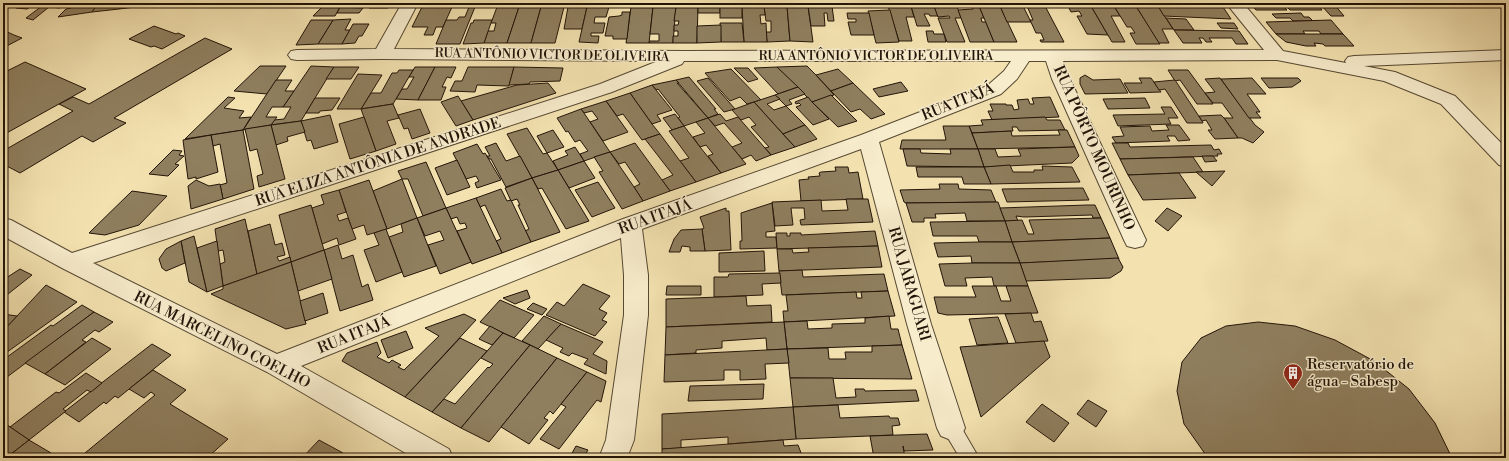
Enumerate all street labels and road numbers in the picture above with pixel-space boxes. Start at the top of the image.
street label: RUA ANTÔNIO VICTOR DE OLIVEIRA [434,44,671,65]
street label: RUA ANTÔNIO VICTOR DE OLIVEIRA [758,47,995,64]
street label: RUA PÔRTO MOURINHO [1049,62,1140,234]
street label: RUA ITAJÁ [918,78,998,125]
street label: RUA ELIZA ANTÔNIA DE ANDRADE [252,112,503,211]
street label: RUA ITAJÁ [615,194,695,239]
street label: RUA JARAGUARI [884,225,934,344]
street label: RUA MARCELINO COELHO [131,287,314,393]
street label: RUA ITAJÁ [314,311,394,358]

